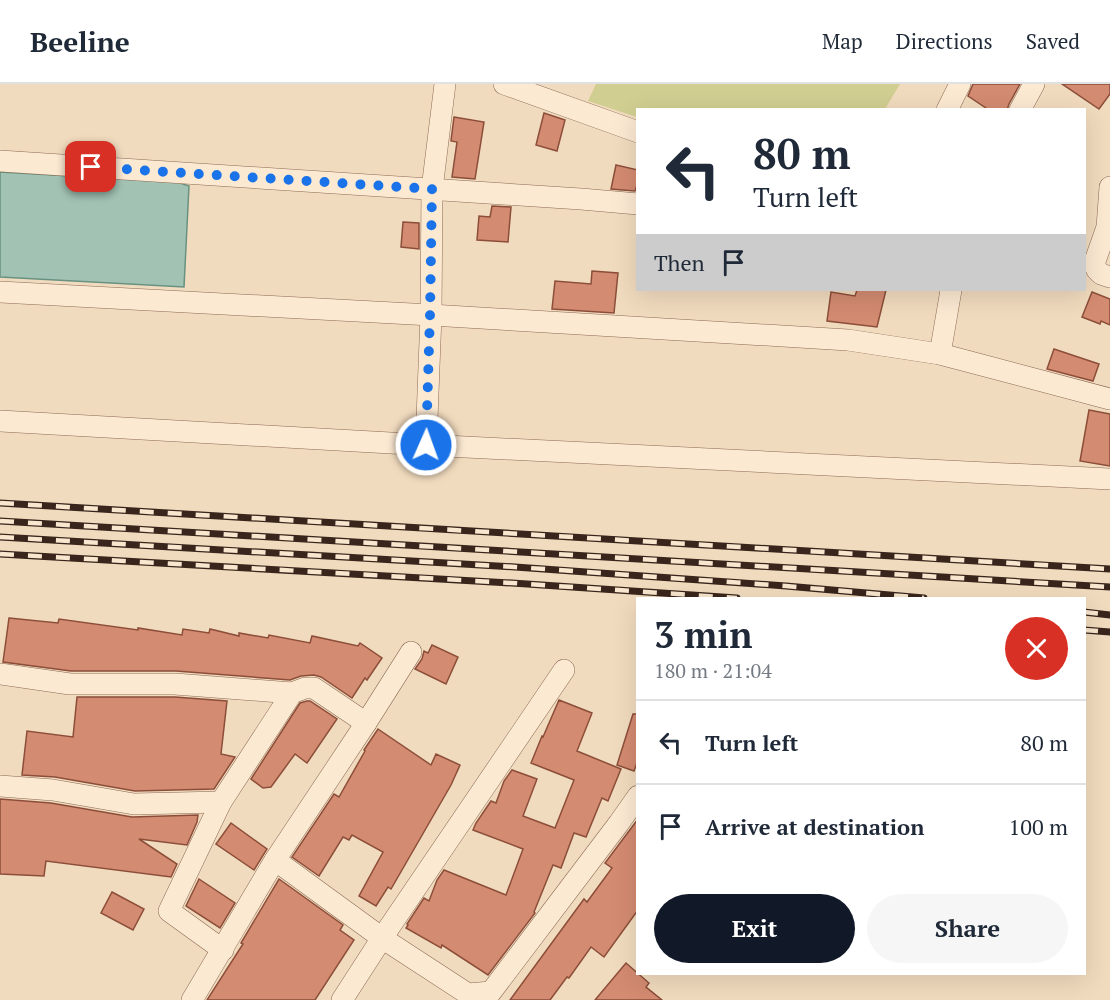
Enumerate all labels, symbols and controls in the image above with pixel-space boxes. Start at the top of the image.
text: Beeline [30,23,130,60]
text: Map [822,27,863,55]
text: Directions [896,27,993,55]
text: Saved [1026,27,1080,55]
text: 80 m [753,125,851,181]
icon: left [654,132,732,210]
pin [65,141,116,192]
icon: arrive [74,150,107,183]
text: Turn left [753,179,858,215]
icon: arrive [717,246,750,279]
text: Then [654,248,705,277]
position arrow [394,413,458,477]
text: 3 min [654,611,752,658]
button: close [1005,617,1068,680]
text: 180 m · 21:04 [654,657,772,684]
icon: left [654,726,687,759]
text: Turn left [705,728,798,757]
text: 80 m [1020,728,1068,757]
icon: arrive [654,810,687,843]
text: Arrive at destination [705,812,924,841]
text: 100 m [1008,812,1068,841]
button: Exit [654,894,855,963]
button: Share [867,894,1068,963]

